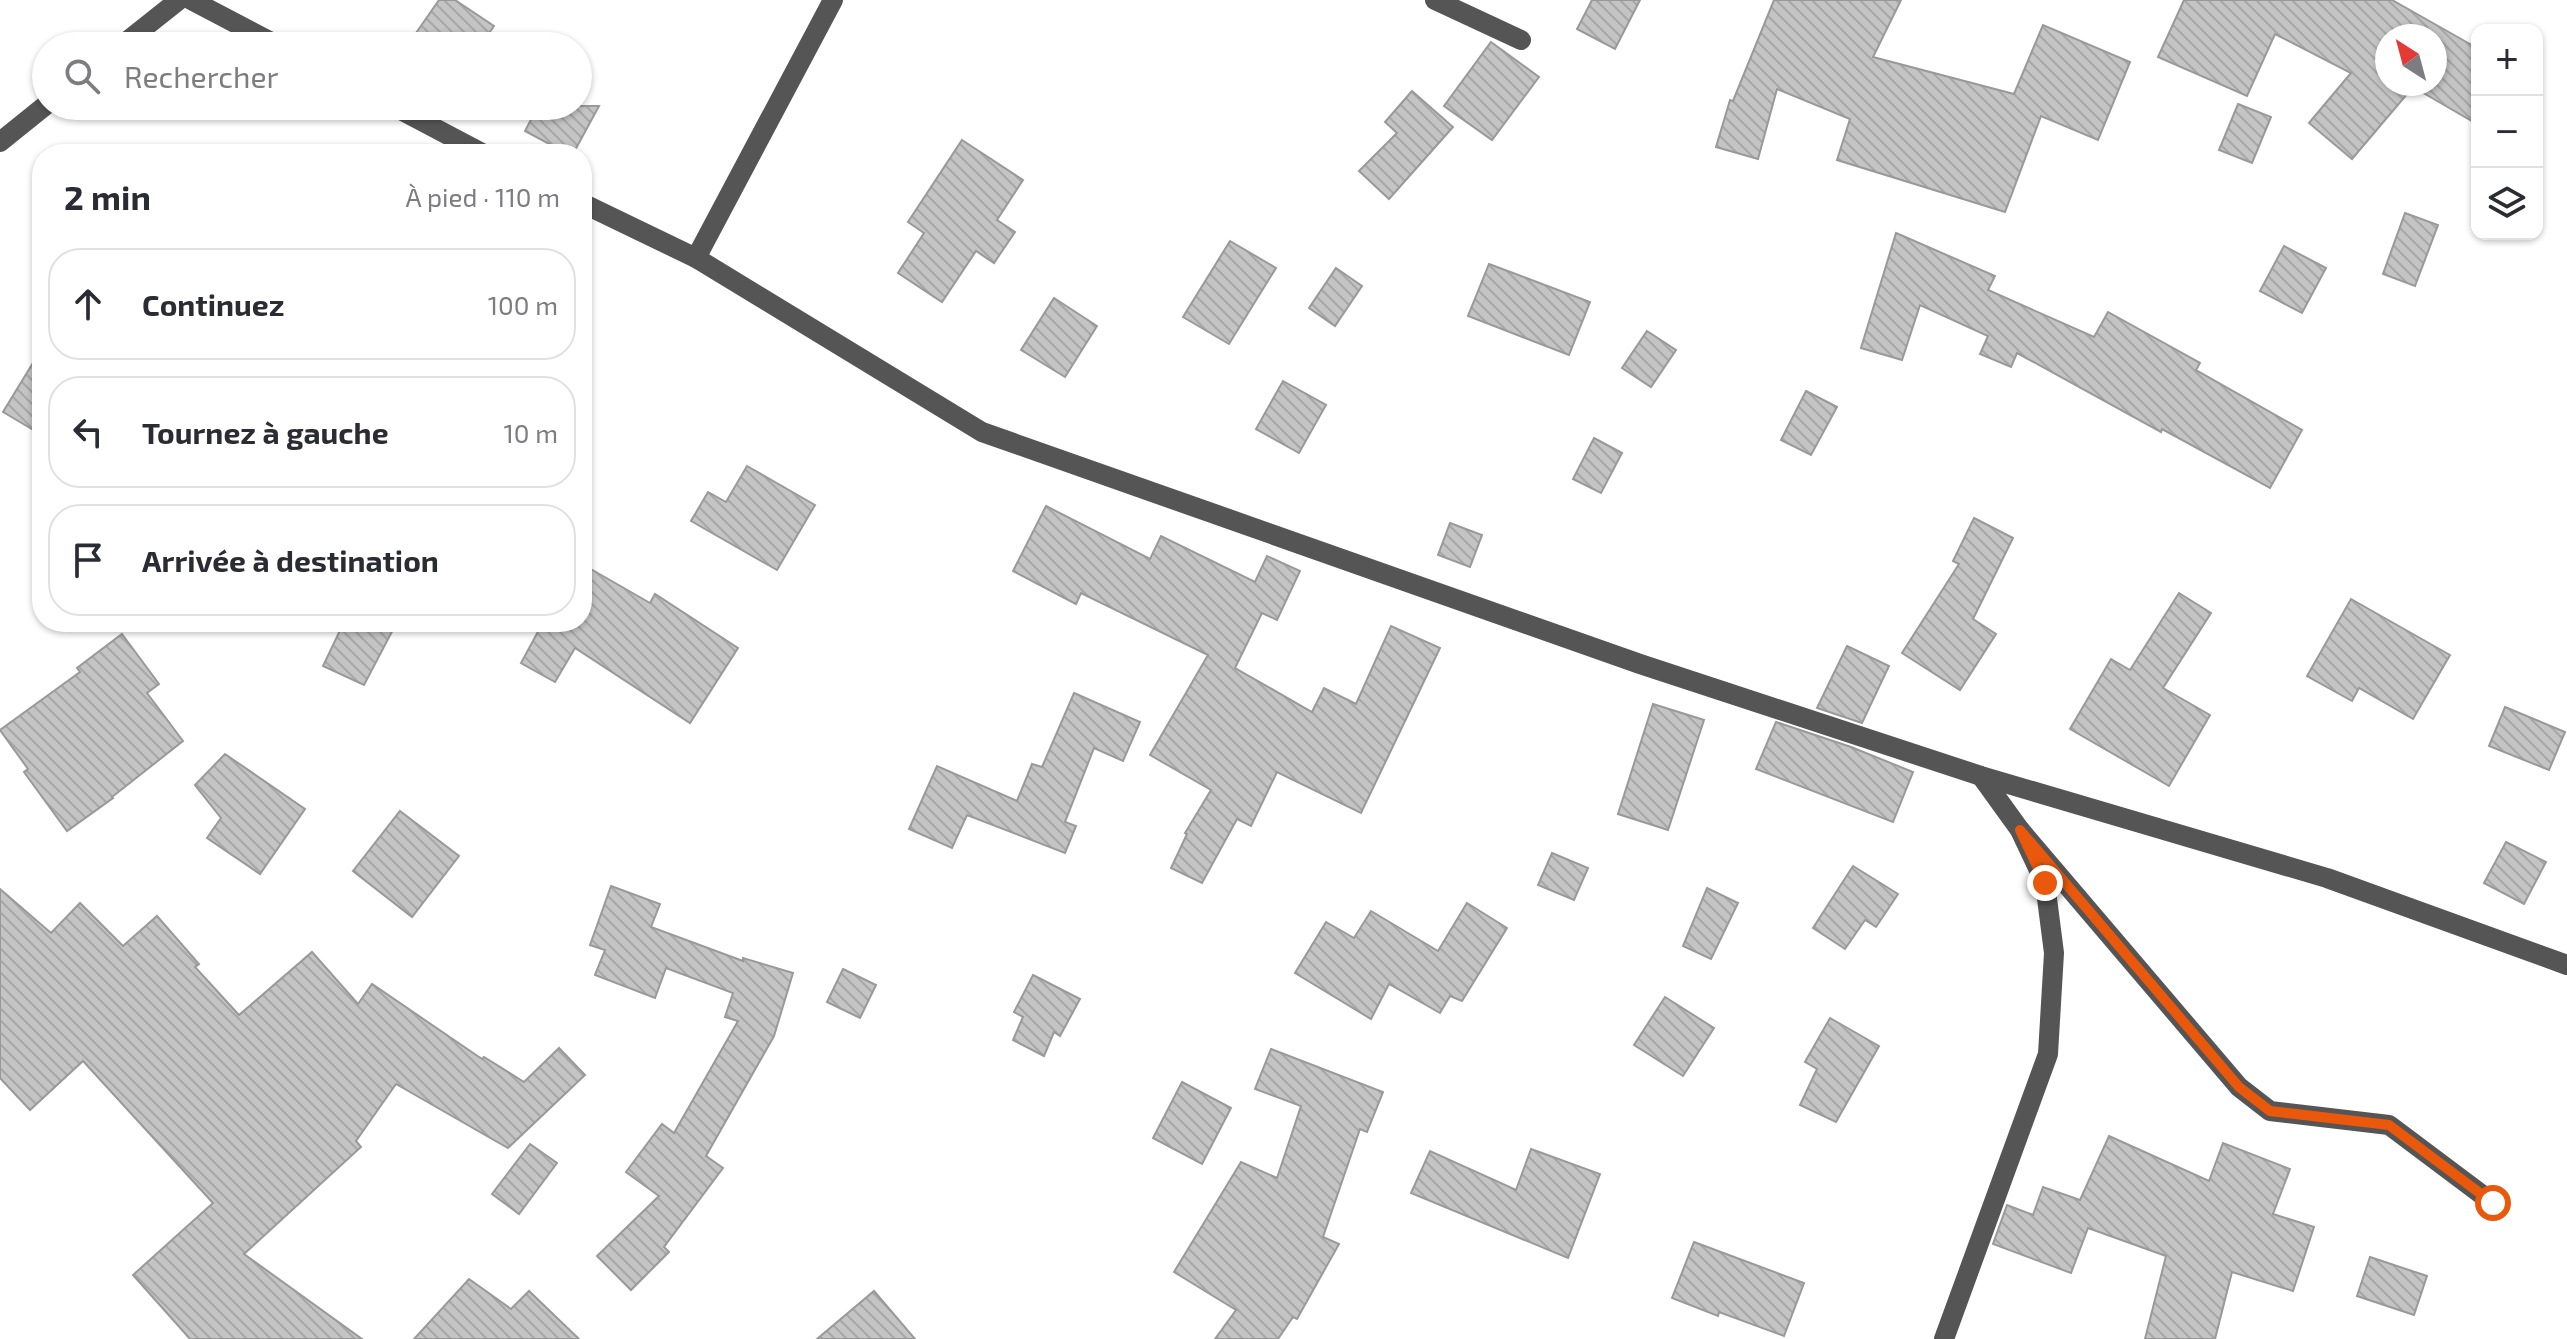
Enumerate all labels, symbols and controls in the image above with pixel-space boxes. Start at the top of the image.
north arrow [2375,24,2447,96]
map controls [2471,24,2543,240]
button: + [2471,24,2543,96]
search box [32,32,592,120]
icon: search [60,54,104,98]
text: Rechercher [124,58,279,94]
button: − [2471,96,2543,168]
button: layers [2471,168,2543,240]
text: 2 min [64,176,151,217]
text: À pied · 110 m [406,181,560,212]
icon: ahead [66,282,110,326]
text: Continuez [142,286,284,322]
text: 100 m [488,289,558,320]
icon: left [66,410,110,454]
text: Tournez à gauche [142,414,389,450]
text: 10 m [503,417,558,448]
icon: arrive [66,538,110,582]
text: Arrivée à destination [142,542,439,578]
route end [2027,865,2063,901]
route start [2475,1185,2511,1221]

